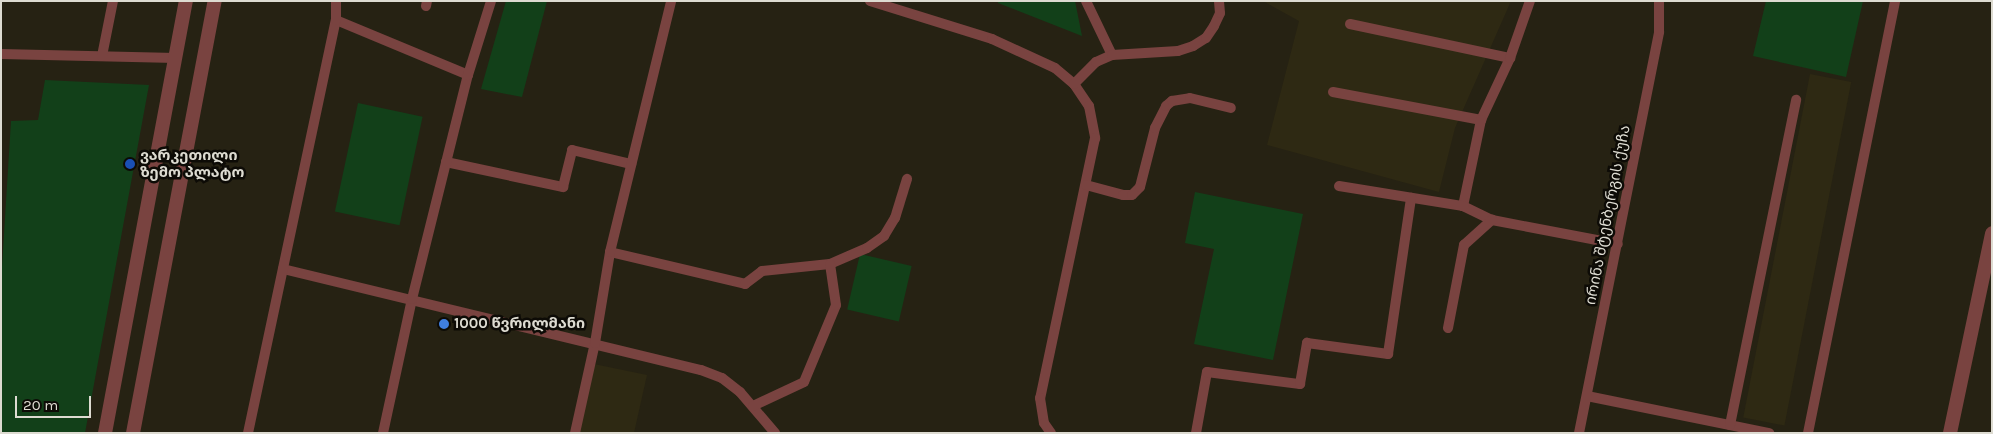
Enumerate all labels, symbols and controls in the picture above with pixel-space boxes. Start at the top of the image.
street label: ირინა შტენბერგის ქუჩა [1582,124,1634,306]
place label: ვარკეთილი ზემო პლატო [140,146,244,181]
marker: ვარკეთილი ზემო პლატო [124,158,136,170]
place label: 1000 წვრილმანი [454,315,585,333]
marker: 1000 წვრილმანი [438,318,450,330]
scale bar [18,386,94,418]
text: 20 m [23,396,58,414]

